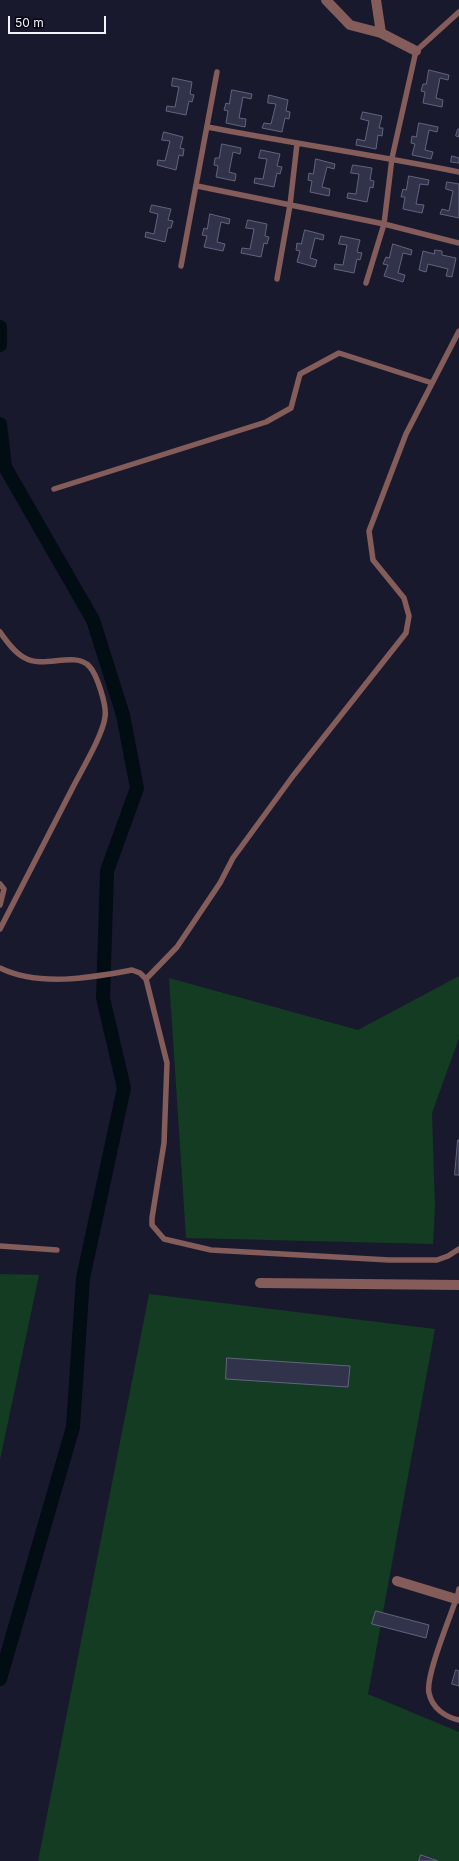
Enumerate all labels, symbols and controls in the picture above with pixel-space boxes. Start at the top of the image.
scale bar [10,8,108,34]
text: 50 m [15,15,44,30]

